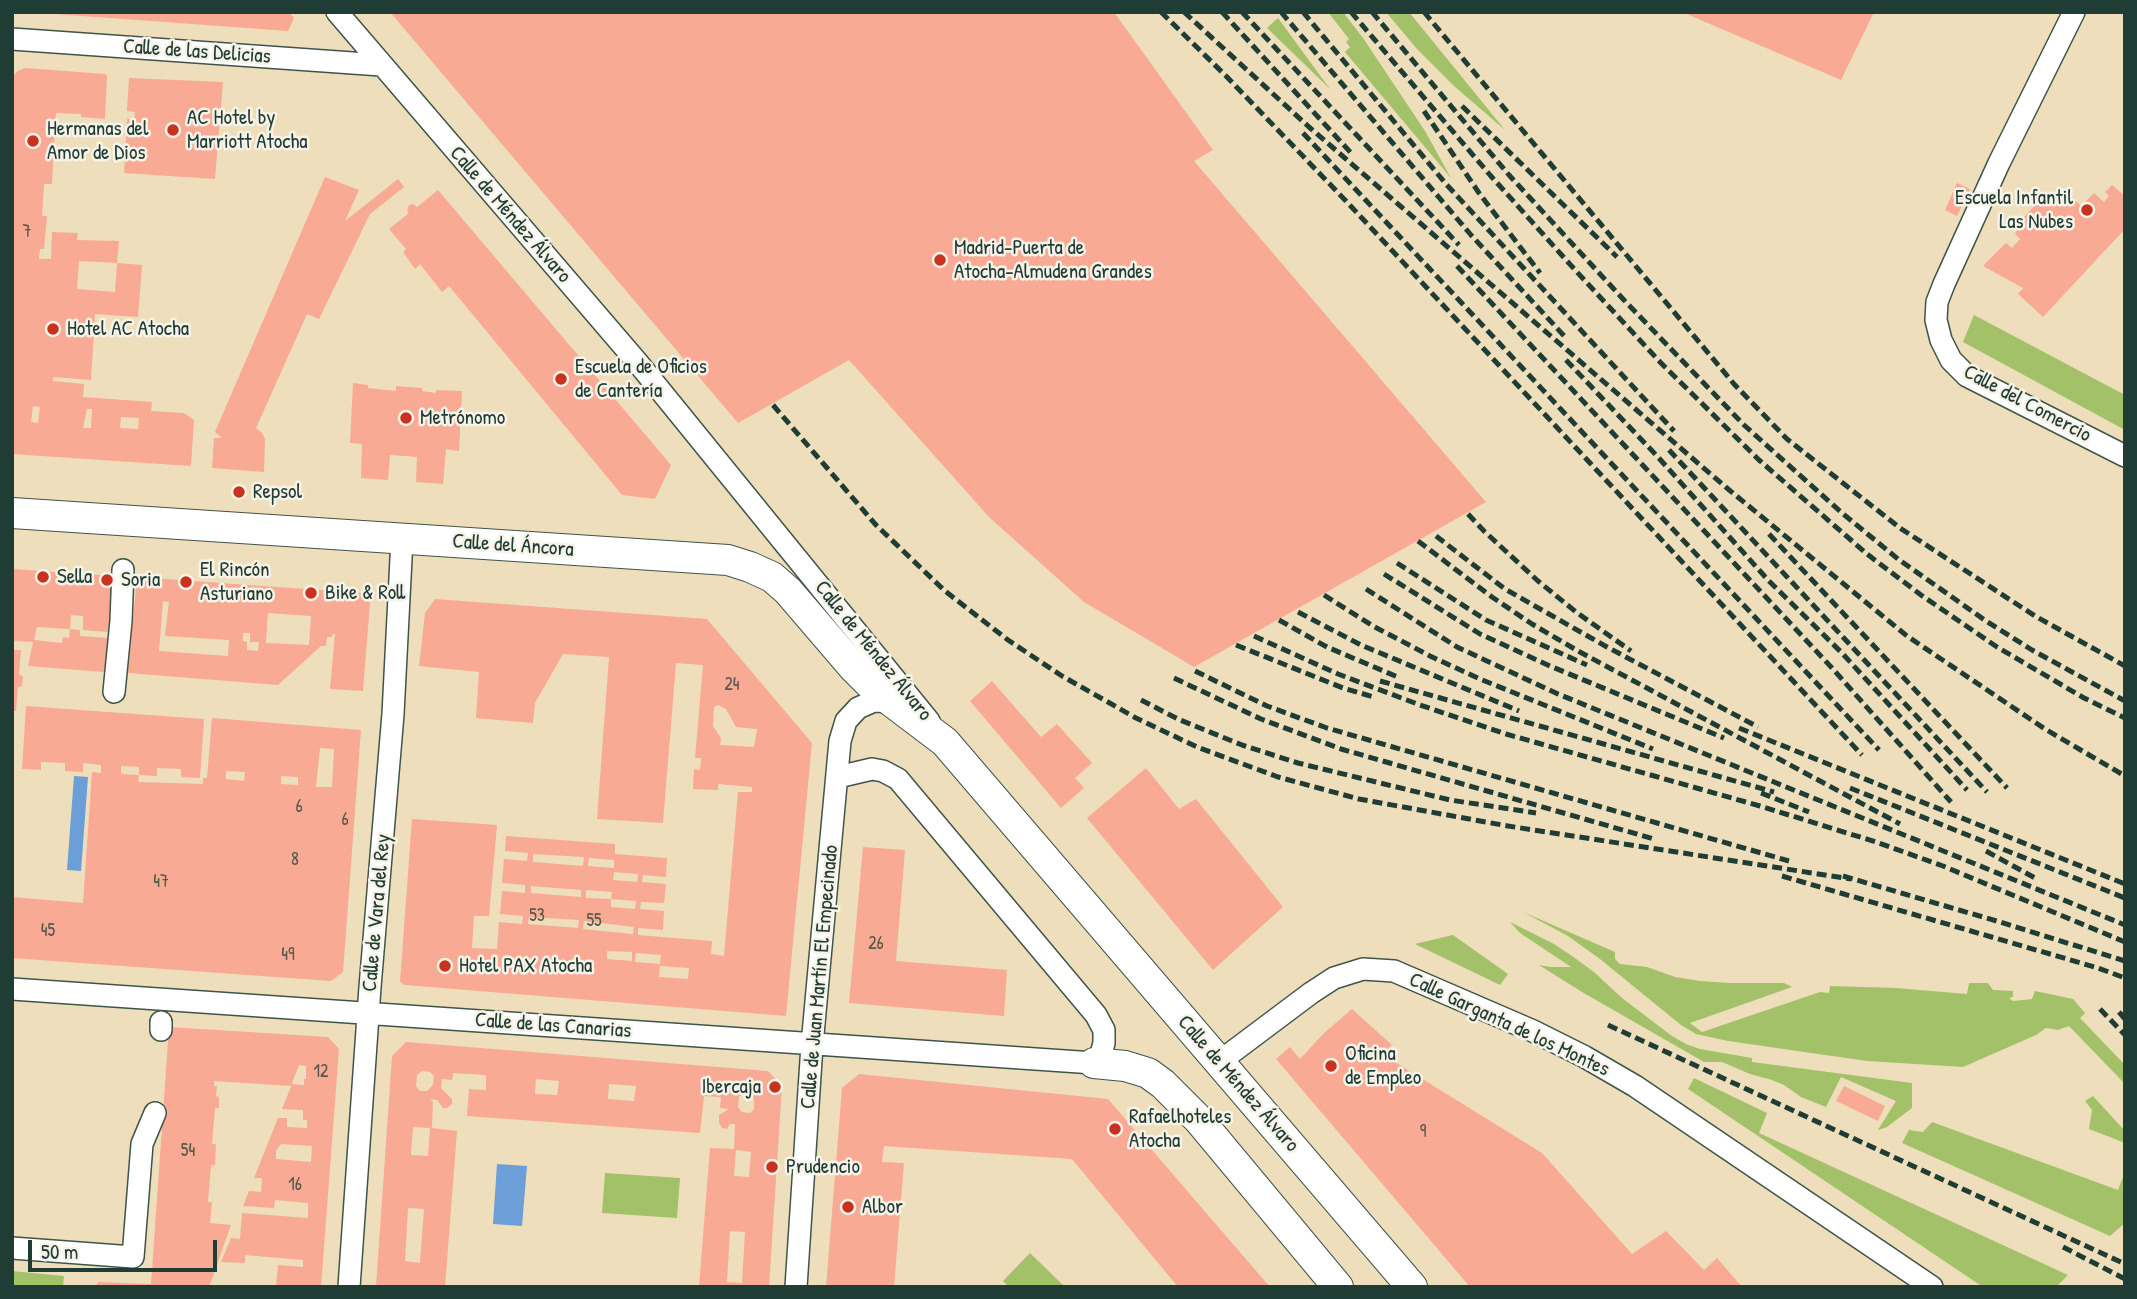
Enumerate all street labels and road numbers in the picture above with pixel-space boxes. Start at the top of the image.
street label: Calle de las Delicias [122,34,272,70]
street label: Calle de Méndez Álvaro [444,141,576,289]
street label: Calle del Comercio [1959,360,2095,448]
street label: Calle del Áncora [451,529,575,563]
street label: Calle de Méndez Álvaro [809,576,937,726]
street label: Calle de Vara del Rey [358,833,396,993]
street label: Calle de Juan Martín El Empecinado [796,844,844,1110]
street label: Calle Garganta de los Montes [1405,967,1613,1083]
street label: Calle de las Canarias [474,1008,632,1044]
street label: Calle de Méndez Álvaro [1172,1010,1304,1158]

